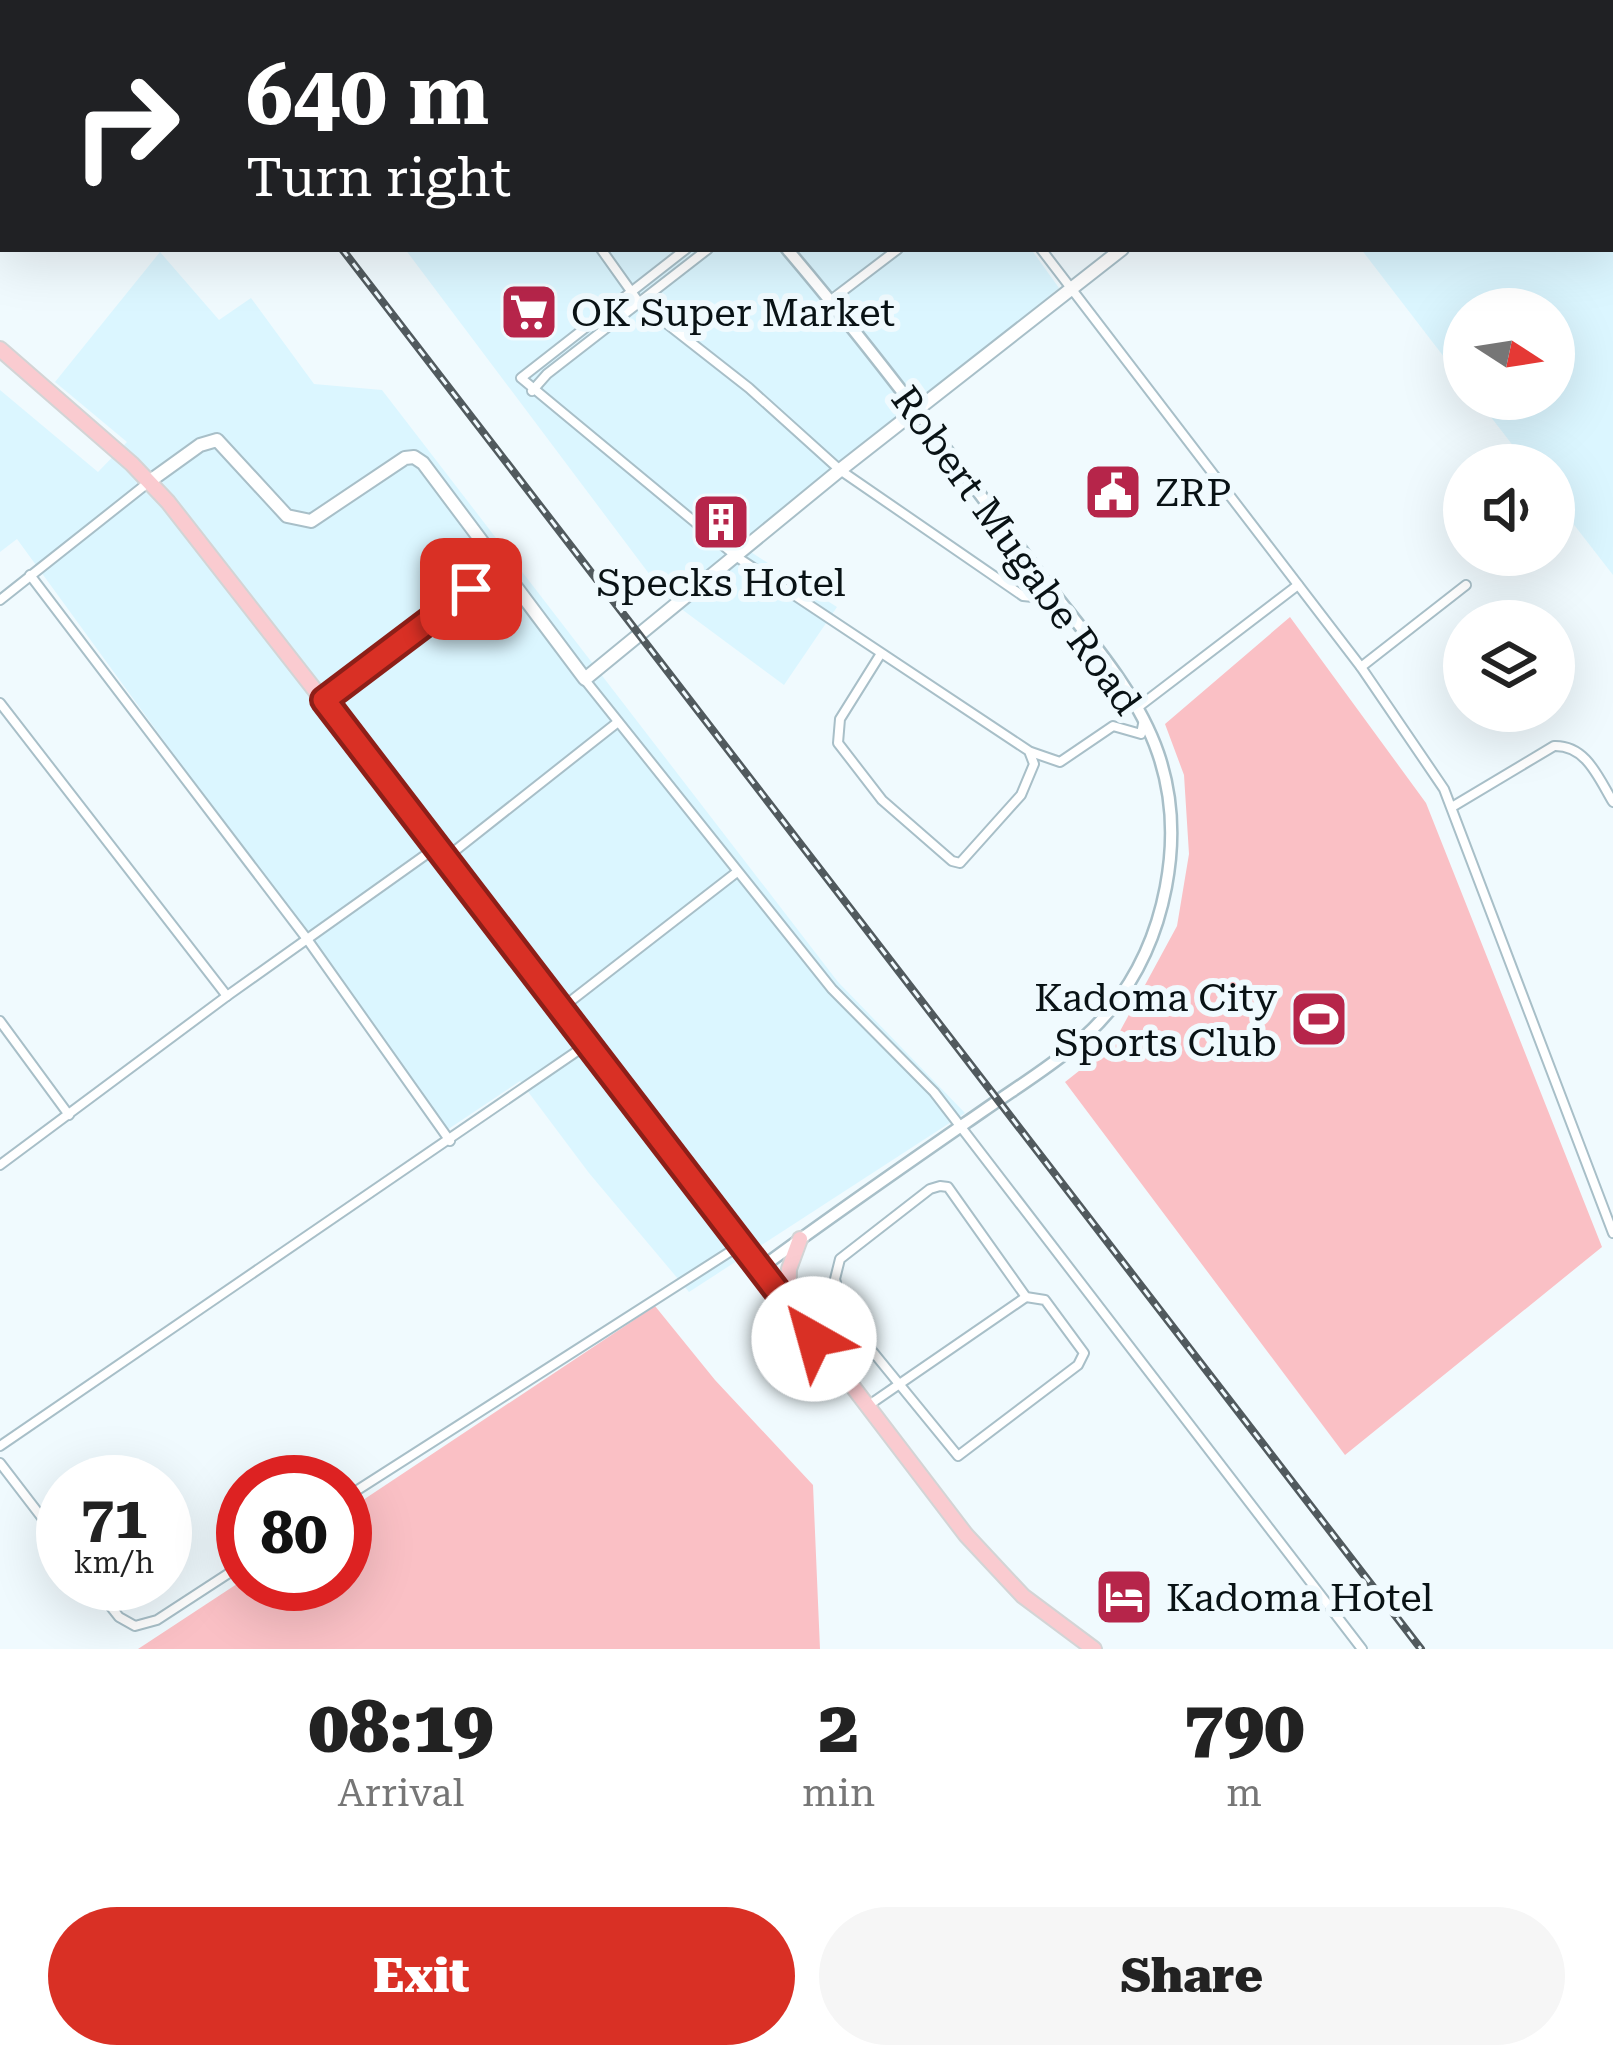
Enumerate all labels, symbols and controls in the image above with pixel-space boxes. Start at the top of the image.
text: 640 m [246,46,489,144]
icon: right [48,48,204,204]
text: Turn right [246,146,511,209]
supermarket icon: OK Super Market [498,281,560,343]
north arrow [1443,288,1575,420]
map controls [1443,288,1575,732]
place label: OK Super Market [571,290,895,336]
street label: Robert Mugabe Road [882,378,1151,724]
button: sound [1443,444,1575,576]
public building icon: ZRP [1082,461,1144,523]
place label: ZRP [1155,470,1232,516]
building icon: Specks Hotel [690,491,752,553]
pin [420,538,522,640]
icon: arrive [438,556,504,622]
place label: Specks Hotel [596,560,846,606]
button: layers [1443,600,1575,732]
place label: Kadoma City Sports Club [1034,975,1277,1066]
sports icon: Kadoma City Sports Club [1288,988,1350,1050]
position arrow [751,1276,877,1402]
speed limit sign: 80 [216,1455,372,1611]
text: 71 [80,1482,148,1553]
text: km/h [74,1545,154,1580]
hotel icon: Kadoma Hotel [1093,1566,1155,1628]
place label: Kadoma Hotel [1166,1575,1433,1621]
text: 08:19 [308,1685,494,1770]
text: 2 [818,1685,859,1770]
text: 790 [1184,1685,1305,1770]
text: Arrival [338,1770,464,1816]
text: min [802,1770,875,1816]
text: m [1226,1770,1262,1816]
button: Exit [48,1907,795,2045]
button: Share [819,1907,1565,2045]

